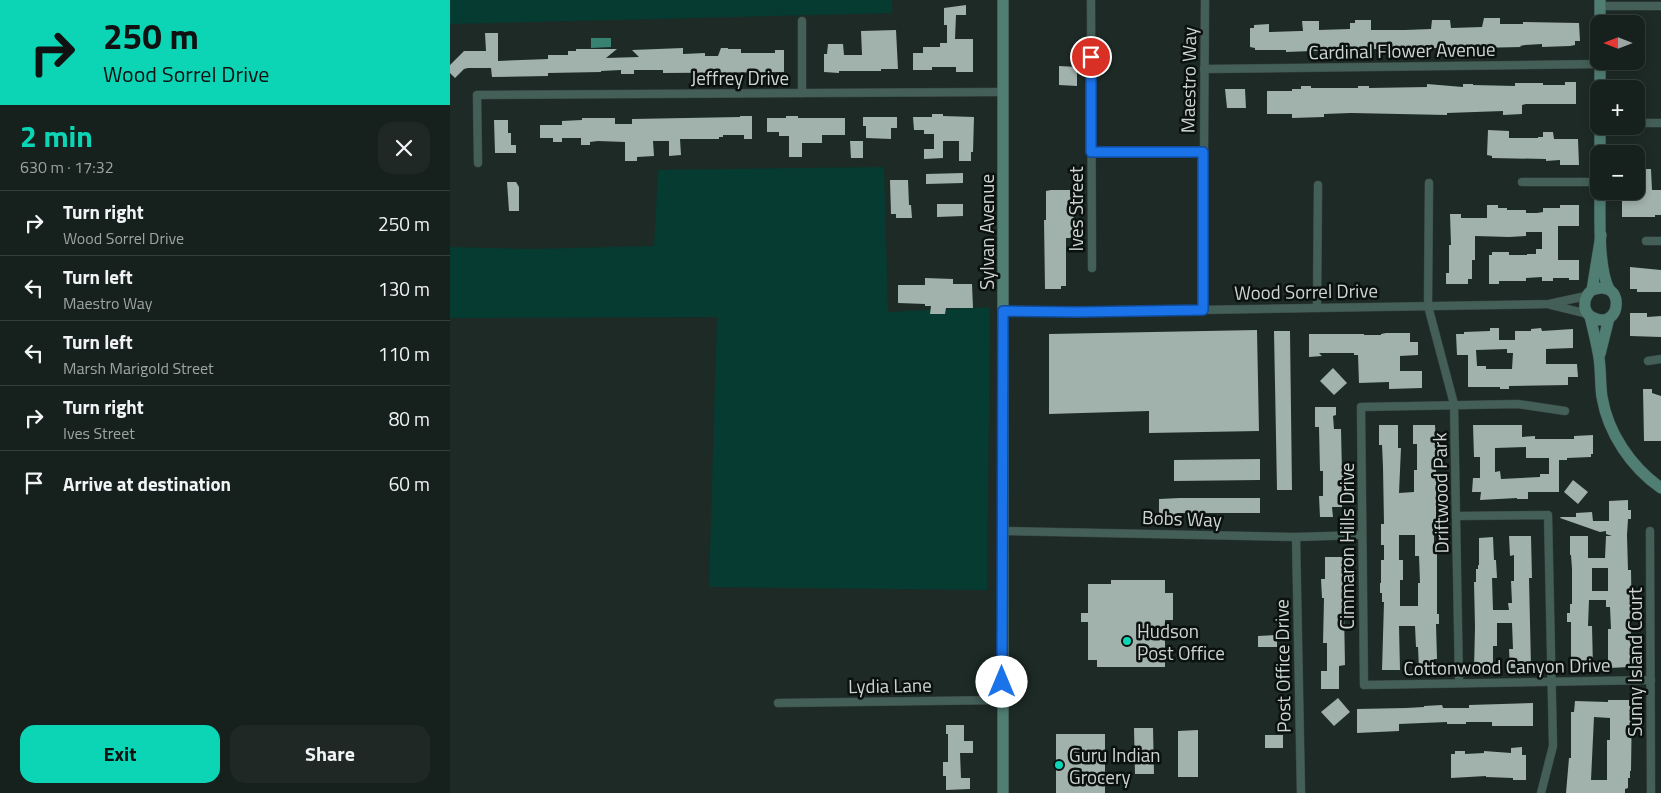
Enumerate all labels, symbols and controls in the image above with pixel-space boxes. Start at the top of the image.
text: 250 m [103,9,199,63]
north arrow [1590,15,1645,70]
map controls [1590,15,1645,200]
icon: right [20,20,85,85]
street label: Maestro Way [1173,27,1203,133]
street label: Cardinal Flower Avenue [1308,34,1496,66]
pin [1070,36,1112,78]
icon: arrive [1077,43,1105,71]
text: Wood Sorrel Drive [103,57,269,91]
street label: Jeffrey Drive [691,63,789,92]
button: + [1590,80,1645,135]
text: 2 min [20,113,93,159]
button: close [378,122,430,174]
button: − [1590,145,1645,200]
text: 630 m · 17:32 [20,155,114,179]
street label: Ives Street [1061,166,1090,252]
street label: Sylvan Avenue [972,174,1001,290]
text: Turn right [63,197,144,226]
icon: right [20,209,48,237]
text: 250 m [378,209,430,238]
text: Wood Sorrel Drive [63,226,184,250]
text: Turn left [63,262,133,291]
icon: left [20,274,48,302]
text: 130 m [378,274,430,303]
street label: Wood Sorrel Drive [1234,275,1378,307]
text: Maestro Way [63,291,153,315]
text: Turn left [63,327,133,356]
icon: left [20,339,48,367]
text: 110 m [378,339,430,368]
text: Marsh Marigold Street [63,356,214,380]
text: Turn right [63,392,144,421]
icon: right [20,404,48,432]
text: 80 m [389,404,430,433]
text: Ives Street [63,421,135,445]
street label: Driftwood Park [1424,432,1456,554]
street label: Cimmaron Hills Drive [1332,463,1361,629]
icon: arrive [20,469,48,497]
text: Arrive at destination [63,469,231,498]
text: 60 m [389,469,430,498]
street label: Bobs Way [1142,502,1222,534]
street label: Sunny Island Court [1620,587,1649,737]
street label: Post Office Drive [1266,599,1298,733]
place label: Hudson Post Office [1137,616,1225,667]
marker: Hudson Post Office [1121,635,1133,647]
street label: Cottonwood Canyon Drive [1403,650,1611,682]
position arrow [975,655,1027,707]
street label: Lydia Lane [848,670,932,700]
button: Exit [20,725,220,783]
button: Share [230,725,430,783]
place label: Guru Indian Grocery [1069,740,1160,791]
marker: Guru Indian Grocery [1053,759,1065,771]

